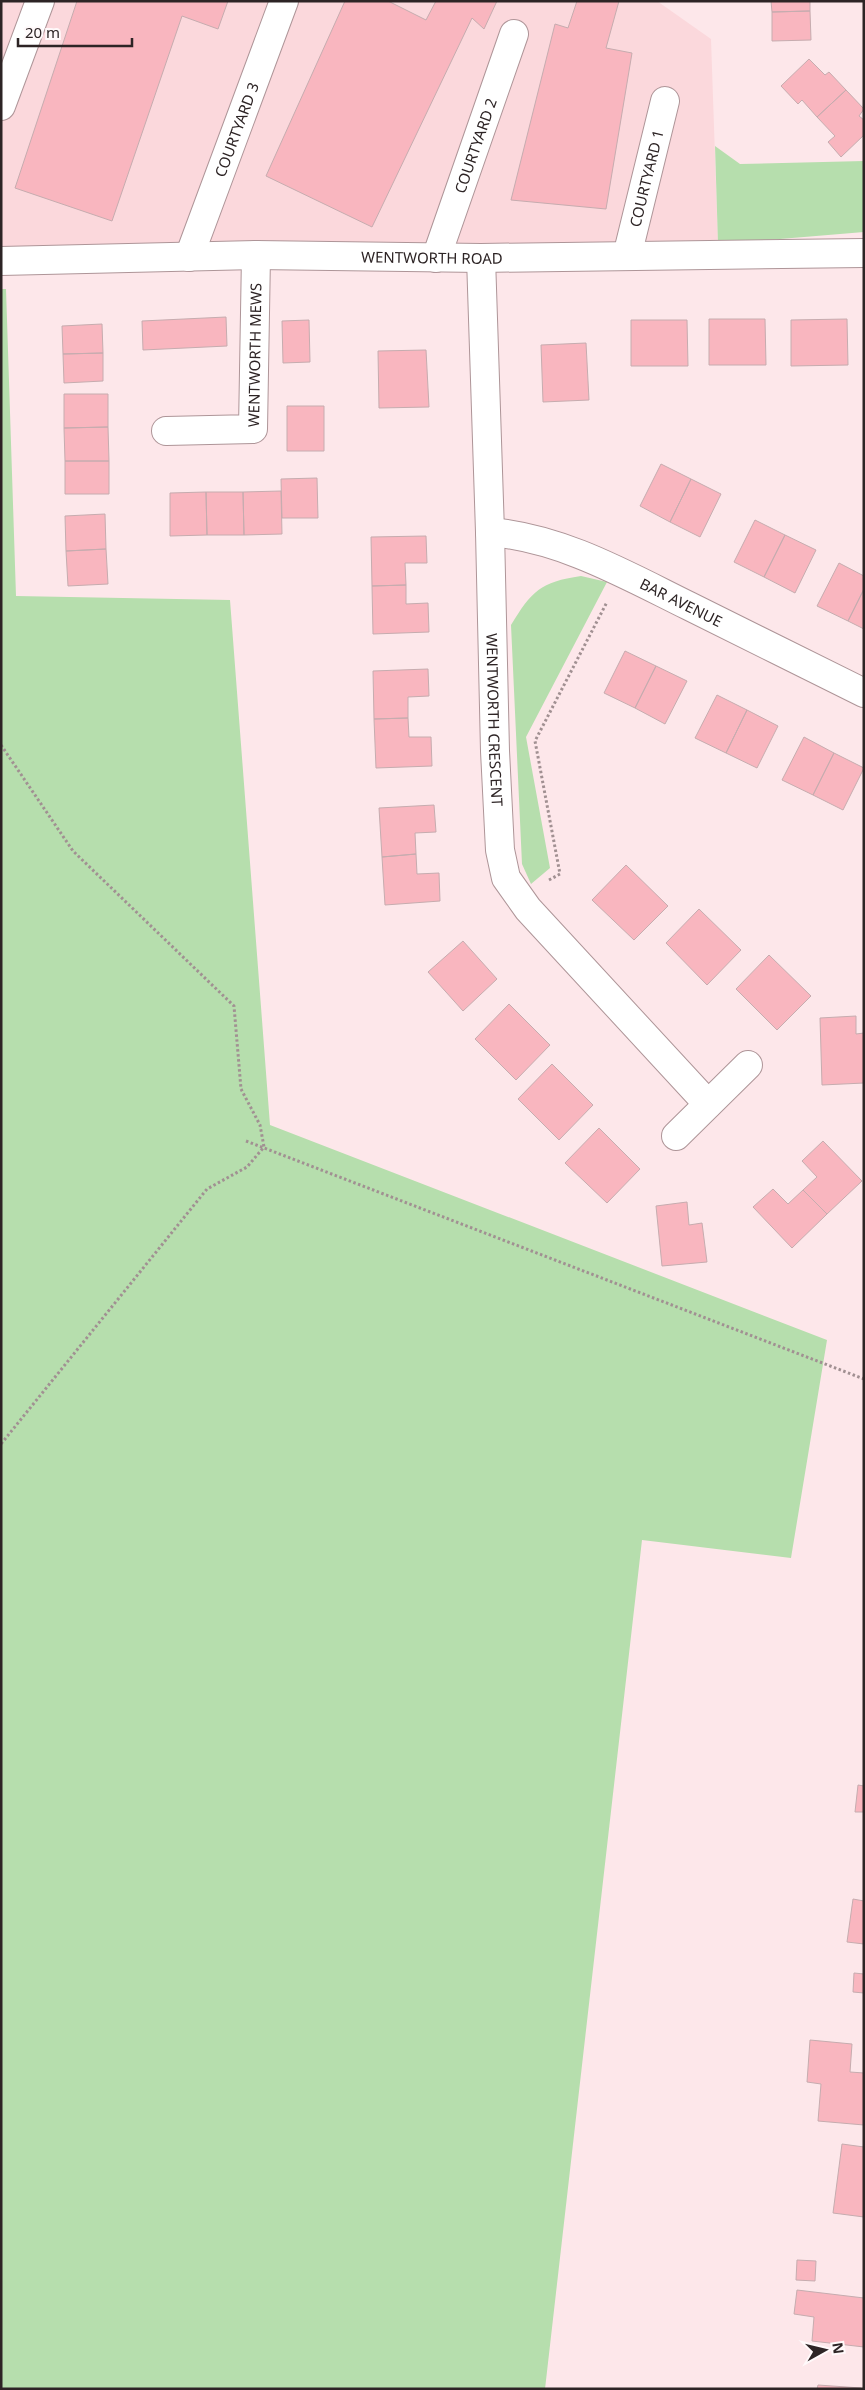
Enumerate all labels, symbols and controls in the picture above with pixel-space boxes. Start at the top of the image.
scale bar [18,15,131,47]
text: 20 m [25,22,60,42]
street label: COURTYARD 3 [210,79,263,180]
street label: COURTYARD 2 [449,95,501,196]
street label: COURTYARD 1 [624,128,668,229]
street label: WENTWORTH ROAD [361,246,503,268]
street label: WENTWORTH MEWS [243,283,266,427]
street label: BAR AVENUE [637,573,726,631]
street label: WENTWORTH CRESCENT [482,633,508,808]
north arrow [800,2325,850,2375]
text: N [828,2341,849,2355]

